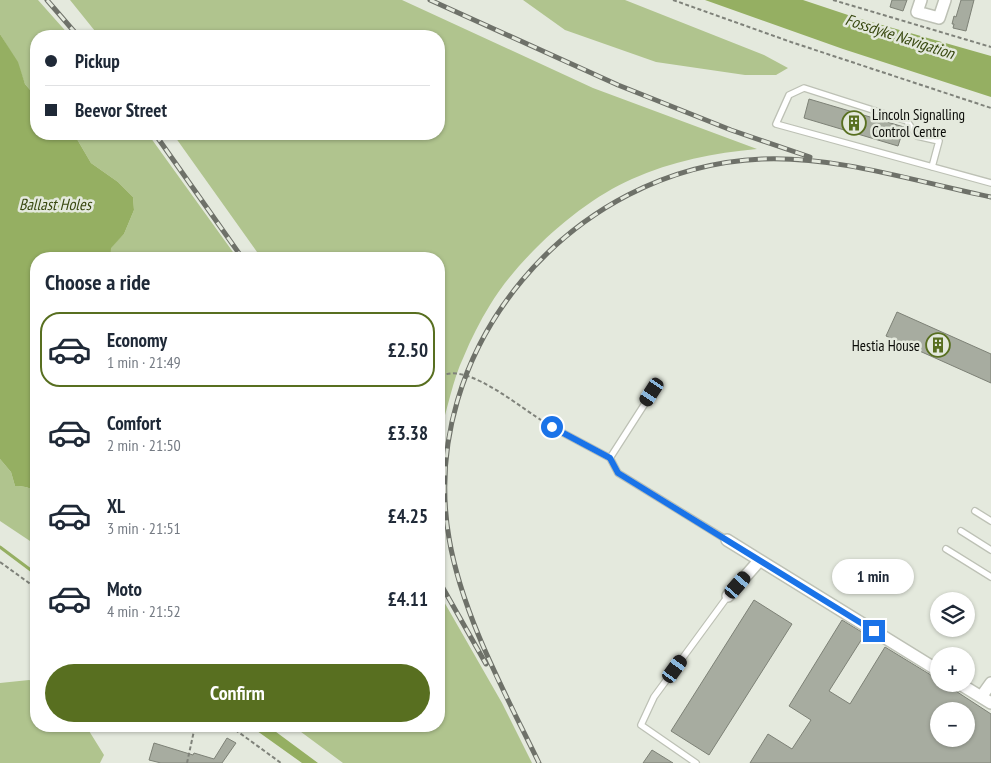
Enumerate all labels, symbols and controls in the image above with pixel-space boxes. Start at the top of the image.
water label: Fossdyke Navigation [843,9,958,63]
text: Pickup [75,49,120,73]
text: Beevor Street [75,98,167,122]
place label: Lincoln Signalling Control Centre [872,105,965,141]
building icon: Lincoln Signalling Control Centre [841,110,867,136]
water label: Ballast Holes [19,194,93,214]
text: Choose a ride [45,268,150,296]
icon: car [47,327,92,372]
text: Economy [107,328,167,352]
building icon: Hestia House [925,332,951,358]
place label: Hestia House [852,336,920,355]
text: £2.50 [388,338,428,362]
text: 1 min · 21:49 [107,352,181,372]
car [637,375,666,409]
icon: car [47,410,92,455]
text: Comfort [107,411,161,435]
route start [541,416,563,438]
text: £3.38 [388,421,428,445]
text: 2 min · 21:50 [107,435,181,455]
icon: car [47,493,92,538]
text: XL [107,494,125,518]
text: £4.25 [388,504,428,528]
text: 3 min · 21:51 [107,518,181,538]
callout: 1 min [833,558,915,594]
text: 1 min [857,566,889,586]
car [722,569,753,601]
icon: car [47,576,92,621]
text: Moto [107,577,142,601]
text: £4.11 [388,587,428,611]
map controls [930,592,975,747]
button: layers [930,592,975,637]
text: 4 min · 21:52 [107,601,181,621]
route end [863,620,885,642]
button: + [930,647,975,692]
car [660,652,689,686]
button: Confirm [45,664,430,722]
button: − [930,702,975,747]

